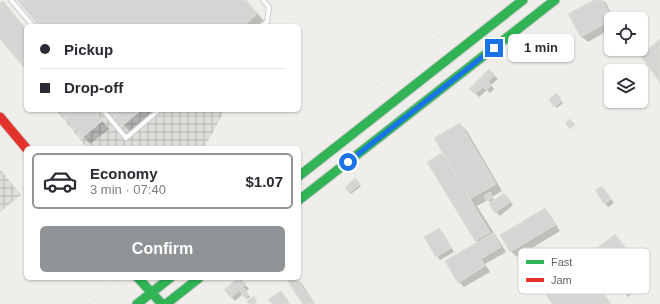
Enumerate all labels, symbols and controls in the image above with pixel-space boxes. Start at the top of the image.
map controls [604,12,648,108]
button: locate [604,12,648,56]
callout: 1 min [508,34,574,62]
route end [485,39,503,57]
text: 1 min [524,40,558,55]
text: Pickup [64,41,113,58]
button: layers [604,64,648,108]
text: Drop-off [64,79,123,96]
route start [339,153,357,171]
icon: car [42,163,78,199]
text: Economy [90,165,158,182]
text: $1.07 [245,173,283,190]
text: 3 min · 07:40 [90,182,166,197]
button: Confirm [40,226,285,272]
legend [518,248,650,294]
text: Fast [551,256,572,268]
text: Jam [551,274,572,286]

